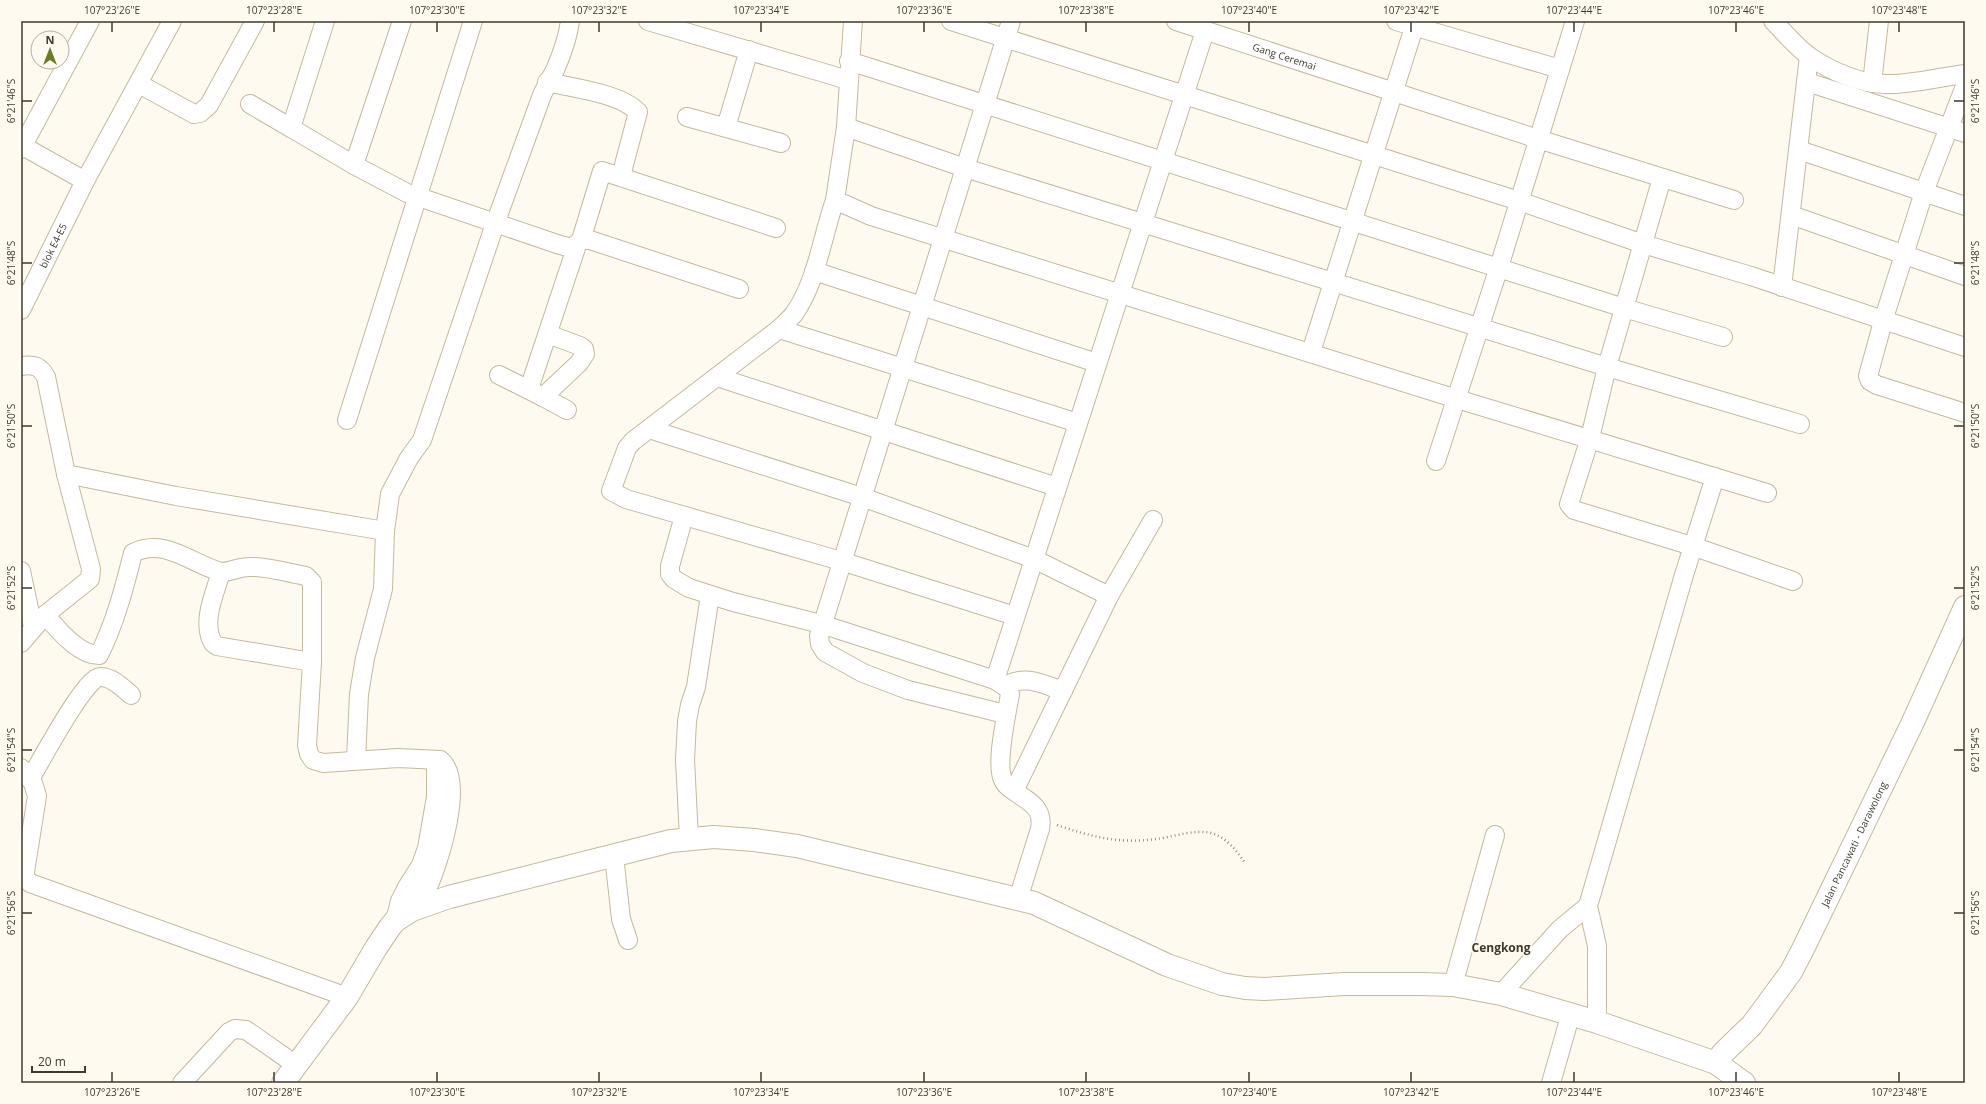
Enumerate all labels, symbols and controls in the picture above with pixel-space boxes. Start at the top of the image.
text: 107°23'26"E [84,3,140,17]
text: 107°23'28"E [246,3,302,17]
text: 107°23'30"E [409,3,465,17]
text: 107°23'32"E [571,3,627,17]
text: 107°23'34"E [733,3,789,17]
text: 107°23'36"E [896,3,952,17]
text: 107°23'38"E [1058,3,1114,17]
text: 107°23'40"E [1221,3,1277,17]
text: 107°23'42"E [1383,3,1439,17]
text: 107°23'44"E [1546,3,1602,17]
text: 107°23'46"E [1708,3,1764,17]
text: 107°23'48"E [1871,3,1927,17]
north arrow [30,30,70,70]
text: N [46,32,54,47]
street label: Gang Ceremai [1251,39,1318,73]
text: 6°21'46"S [4,79,18,123]
text: 6°21'46"S [1968,79,1982,123]
street label: blok E4-E5 [36,220,70,270]
text: 6°21'48"S [4,241,18,285]
text: 6°21'48"S [1968,241,1982,285]
text: 6°21'50"S [4,404,18,448]
text: 6°21'50"S [1968,404,1982,448]
text: 6°21'52"S [4,566,18,610]
text: 6°21'52"S [1968,566,1982,610]
text: 6°21'54"S [4,728,18,772]
text: 6°21'54"S [1968,728,1982,772]
street label: Jalan Pancawati - Darawolong [1817,779,1890,910]
text: 6°21'56"S [4,891,18,935]
text: 6°21'56"S [1968,891,1982,935]
district label: Cengkong [1472,939,1531,956]
scale bar [32,1048,85,1074]
text: 20 m [38,1053,66,1070]
text: 107°23'26"E [84,1085,140,1099]
text: 107°23'28"E [246,1085,302,1099]
text: 107°23'30"E [409,1085,465,1099]
text: 107°23'32"E [571,1085,627,1099]
text: 107°23'34"E [733,1085,789,1099]
text: 107°23'36"E [896,1085,952,1099]
text: 107°23'38"E [1058,1085,1114,1099]
text: 107°23'40"E [1221,1085,1277,1099]
text: 107°23'42"E [1383,1085,1439,1099]
text: 107°23'44"E [1546,1085,1602,1099]
text: 107°23'46"E [1708,1085,1764,1099]
text: 107°23'48"E [1871,1085,1927,1099]

